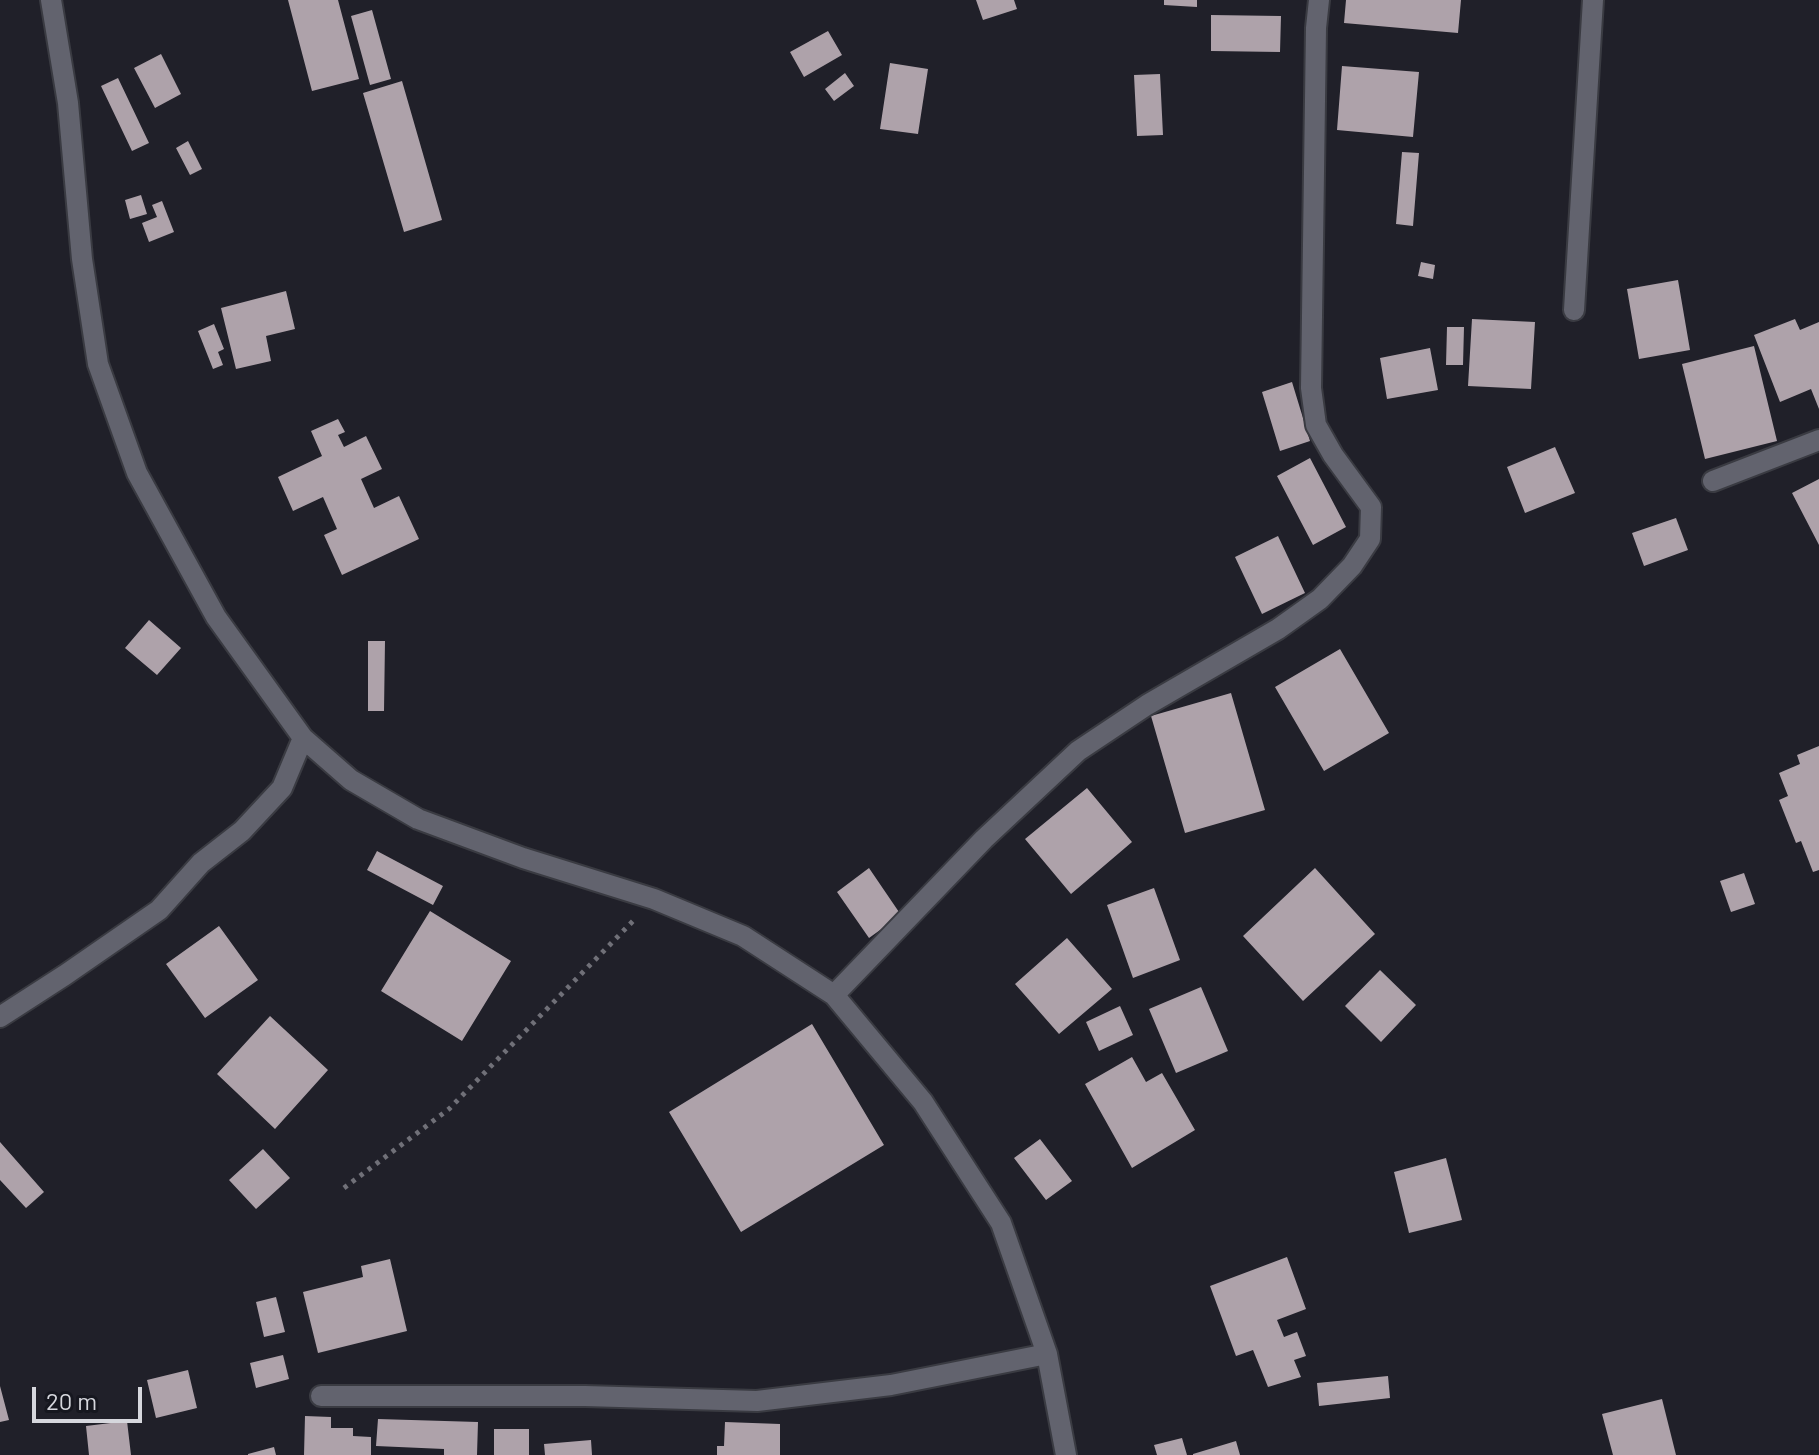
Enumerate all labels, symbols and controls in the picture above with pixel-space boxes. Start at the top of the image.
scale bar [36,1371,146,1421]
text: 20 m [46,1386,97,1415]

